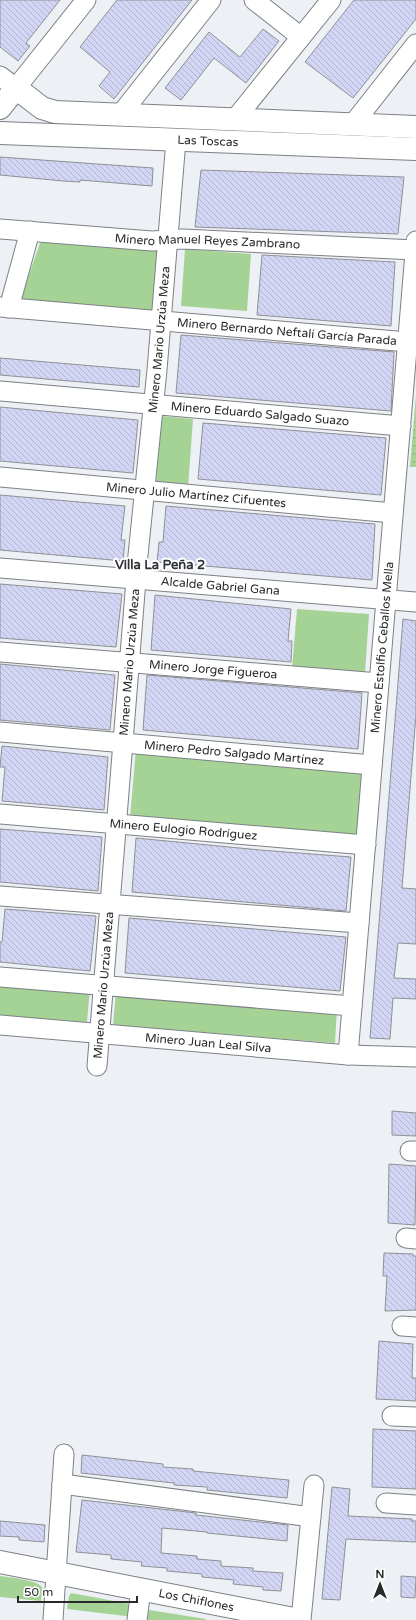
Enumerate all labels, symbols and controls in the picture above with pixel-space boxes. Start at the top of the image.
street label: Las Toscas [177,133,239,149]
street label: Minero Manuel Reyes Zambrano [114,231,300,252]
street label: Minero Mario Urzúa Meza [146,266,173,414]
street label: Minero Bernardo Neftalí García Parada [176,315,397,348]
street label: Minero Eduardo Salgado Suazo [170,399,350,428]
street label: Minero Julio Martínez Cifuentes [106,480,287,510]
district label: Villa La Peña 2 [115,557,205,573]
street label: Minero Estolfio Ceballos Mella [368,561,396,734]
street label: Alcalde Gabriel Gana [160,574,280,598]
street label: Minero Mario Urzúa Meza [117,588,142,736]
street label: Minero Jorge Figueroa [149,657,278,682]
street label: Minero Pedro Salgado Martínez [143,738,325,768]
street label: Minero Eulogio Rodríguez [109,816,258,843]
street label: Minero Mario Urzúa Meza [91,911,116,1059]
street label: Minero Juan Leal Silva [145,1031,272,1055]
north arrow [360,1564,400,1604]
text: N [376,1568,384,1581]
scale bar [18,1578,137,1604]
text: 50 m [24,1585,53,1599]
street label: Los Chiflones [157,1586,235,1614]

